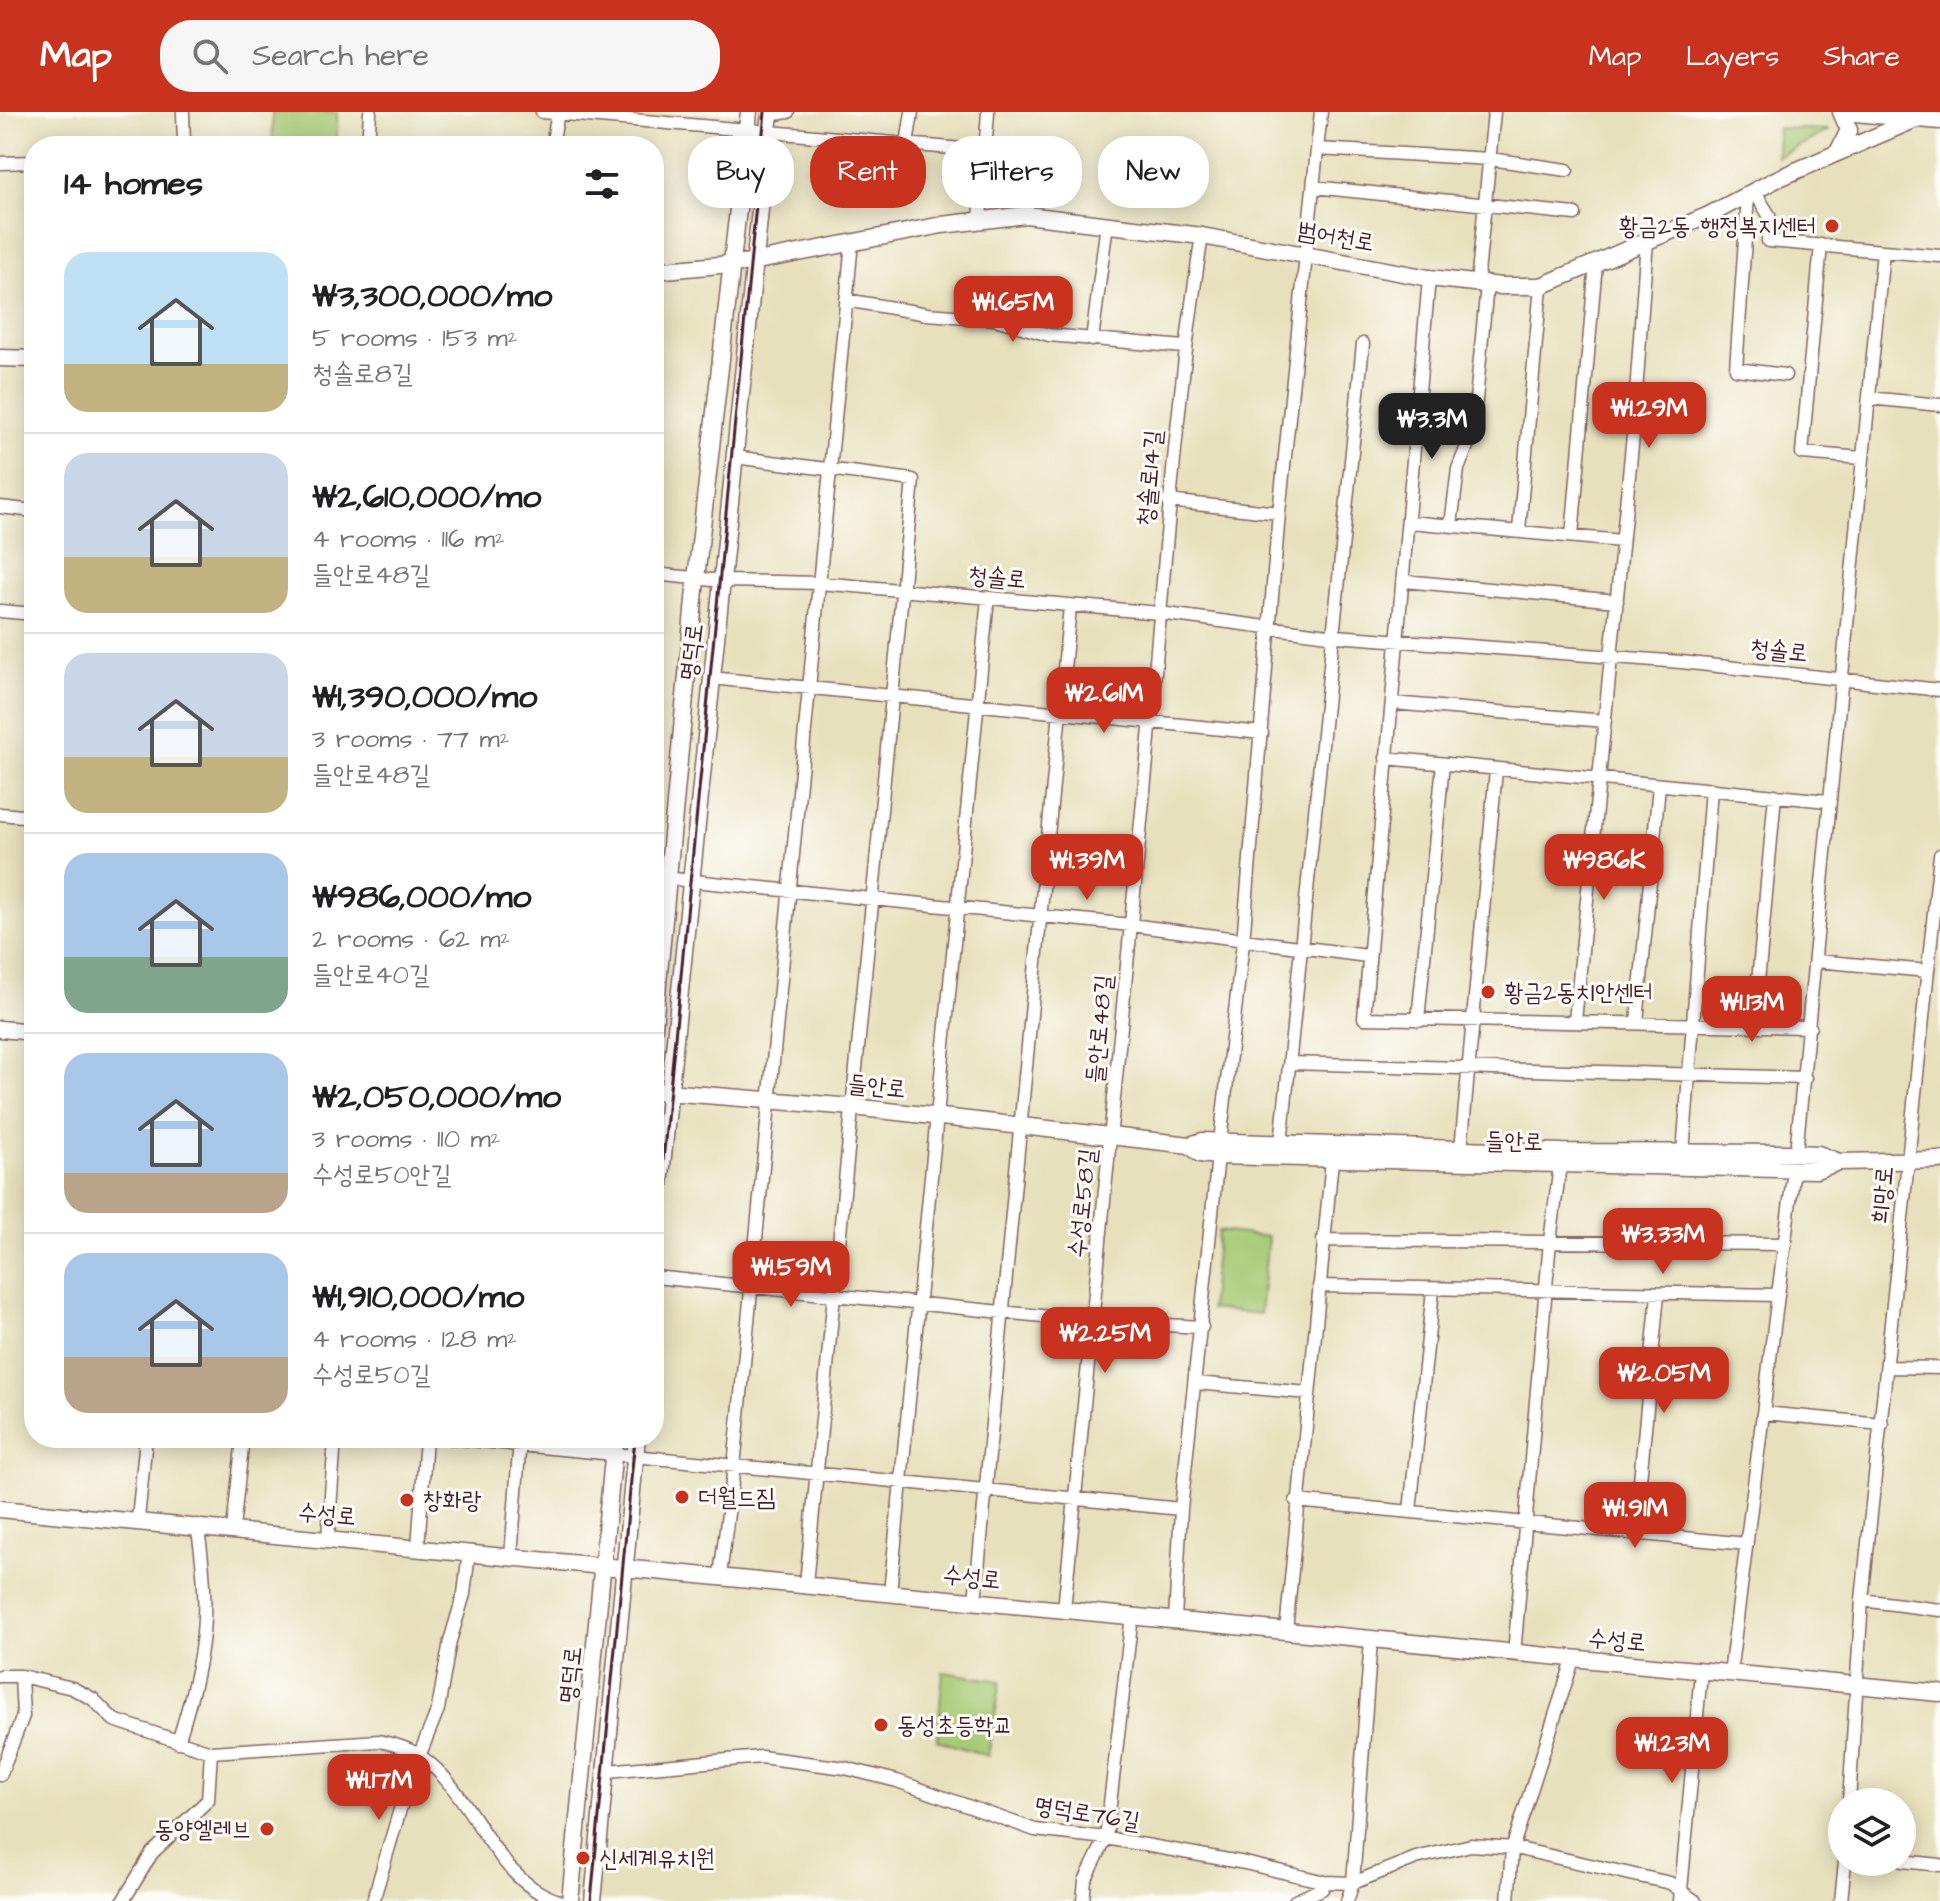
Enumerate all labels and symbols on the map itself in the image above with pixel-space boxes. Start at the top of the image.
place label: 황금2동 행정복지센터 [1619,210,1816,244]
street label: 범어천로 [1295,214,1377,260]
marker: 황금2동 행정복지센터 [1823,217,1841,235]
pin: ₩1.65M [948,276,1078,344]
pin: ₩1.29M [1584,382,1714,450]
pin: ₩3.3M [1376,393,1488,461]
street label: 청솔로14길 [1129,428,1171,528]
street label: 청솔로 [967,559,1027,597]
street label: 명덕로 [672,621,712,683]
street label: 청솔로 [1748,631,1809,671]
pin: ₩2.61M [1039,667,1169,735]
pin: ₩1.39M [1022,834,1152,902]
pin: ₩986K [1548,834,1660,902]
street label: 들안로48길 [1078,973,1122,1085]
place label: 황금2동치안센터 [1504,976,1653,1010]
pin: ₩1.13M [1687,976,1817,1044]
marker: 황금2동치안센터 [1479,983,1497,1001]
street label: 들안로 [846,1067,907,1107]
street label: 들안로 [1485,1124,1543,1160]
street label: 수성로58길 [1060,1147,1106,1259]
street label: 희망로 [1864,1165,1902,1225]
pin: ₩3.33M [1598,1208,1728,1276]
pin: ₩1.59M [726,1241,856,1309]
pin: ₩2.25M [1040,1307,1170,1375]
pin: ₩2.05M [1599,1347,1729,1415]
place label: 더월드짐 [698,1481,775,1515]
pin: ₩1.91M [1570,1482,1700,1550]
place label: 창화랑 [423,1484,482,1518]
marker: 더월드짐 [673,1488,691,1506]
marker: 창화랑 [398,1491,416,1509]
street label: 수성로 [297,1496,357,1534]
street label: 수성로 [941,1558,1002,1598]
street label: 수성로 [1587,1622,1647,1660]
street label: 명덕로 [551,1645,591,1706]
place label: 동성초등학교 [897,1709,1013,1743]
marker: 동성초등학교 [872,1716,890,1734]
pin: ₩1.23M [1607,1717,1737,1785]
pin: ₩1.17M [314,1754,444,1822]
street label: 명덕로76길 [1031,1789,1142,1839]
place label: 동양엘레브 [154,1813,251,1847]
marker: 동양엘레브 [258,1820,276,1838]
place label: 신세계유치원 [599,1842,715,1876]
marker: 신세계유치원 [574,1849,592,1867]

